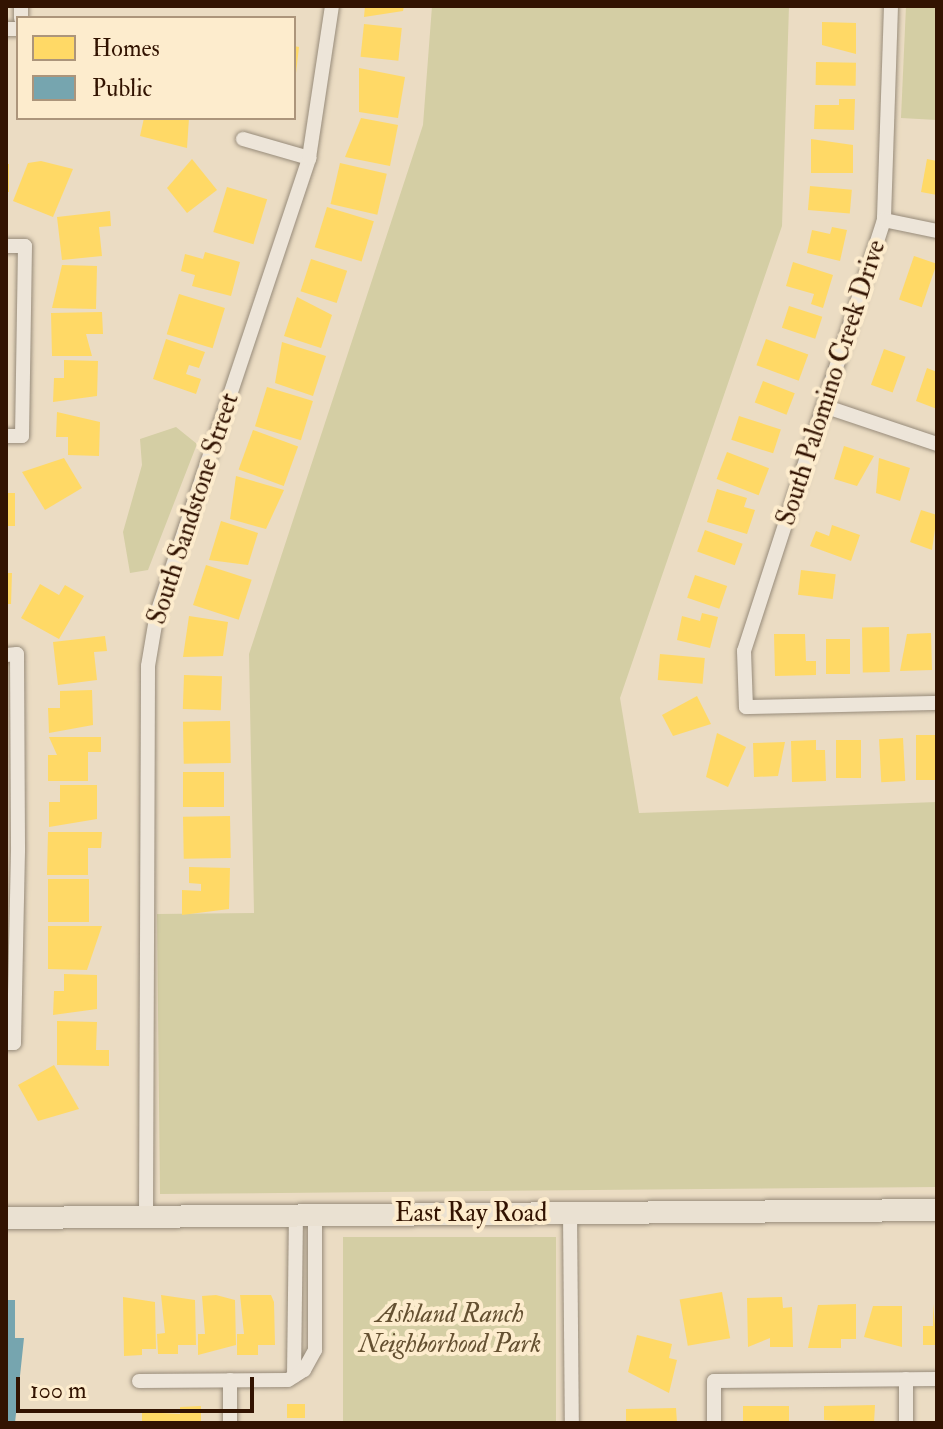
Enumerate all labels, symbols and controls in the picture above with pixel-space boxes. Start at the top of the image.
legend [16,16,296,120]
text: Homes [92,33,160,64]
text: Public [92,73,152,104]
street label: South Palomino Creek Drive [771,236,893,530]
street label: South Sandstone Street [142,389,246,629]
street label: East Ray Road [395,1198,547,1230]
park label: Ashland Ranch Neighborhood Park [359,1299,541,1360]
scale bar [20,1361,258,1411]
text: 100 m [30,1375,87,1406]

